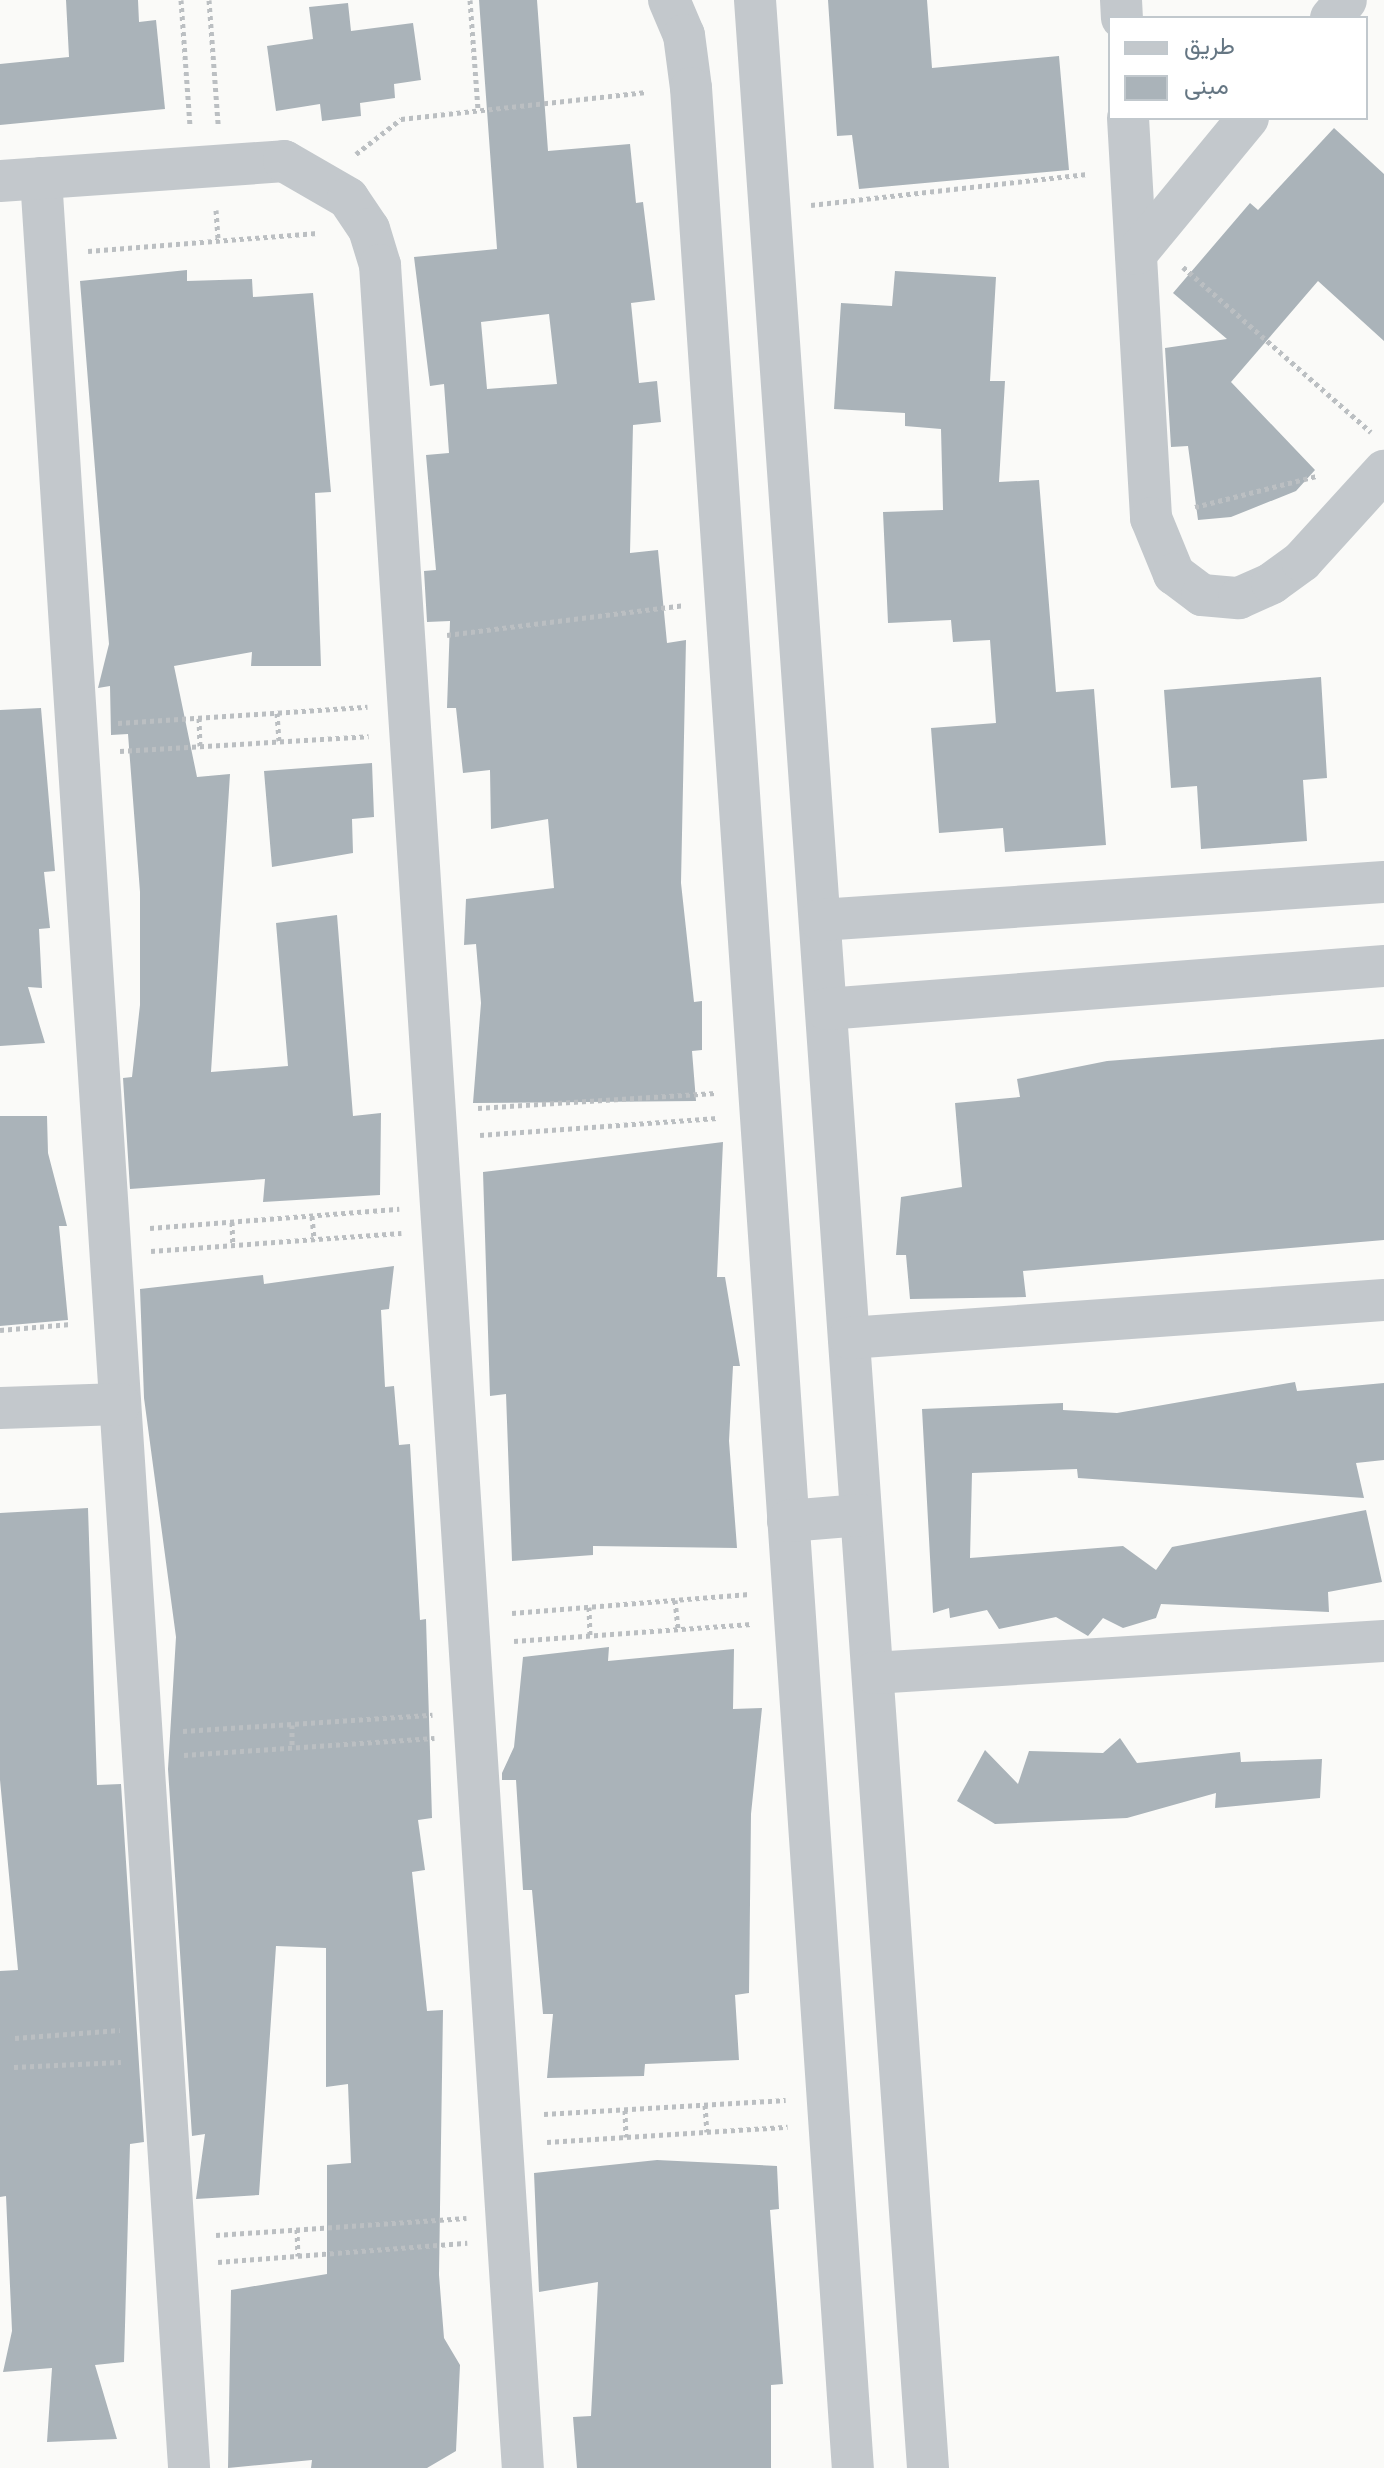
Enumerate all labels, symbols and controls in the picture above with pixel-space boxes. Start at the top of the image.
legend [1108,16,1368,120]
text: طريق [1184,32,1235,59]
text: مبنى [1184,72,1229,99]

